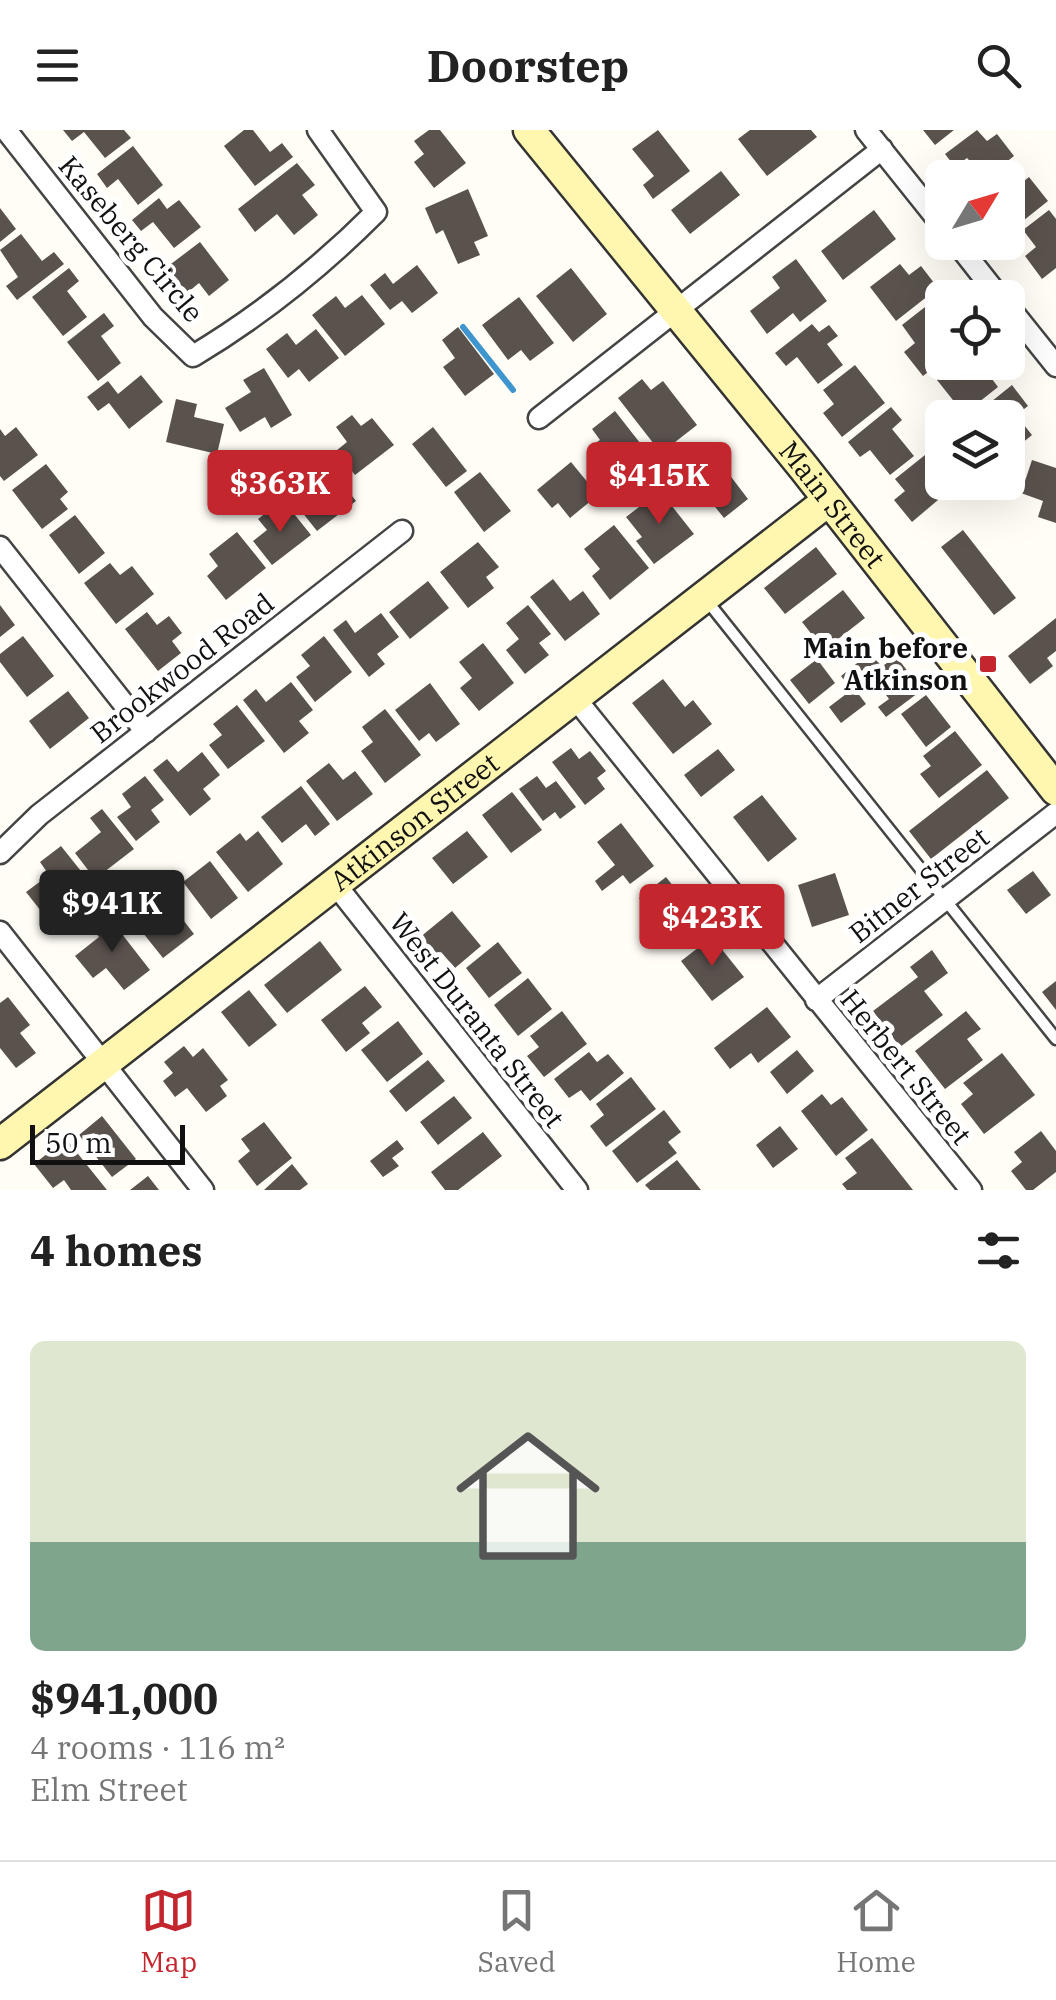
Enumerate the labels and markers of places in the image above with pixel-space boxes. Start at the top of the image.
pin: $415K [589,442,729,527]
pin: $363K [210,450,350,535]
place label: Main before Atkinson [803,629,968,698]
marker: Main before Atkinson [977,653,999,675]
pin: $941K [42,870,182,955]
pin: $423K [642,884,782,969]

